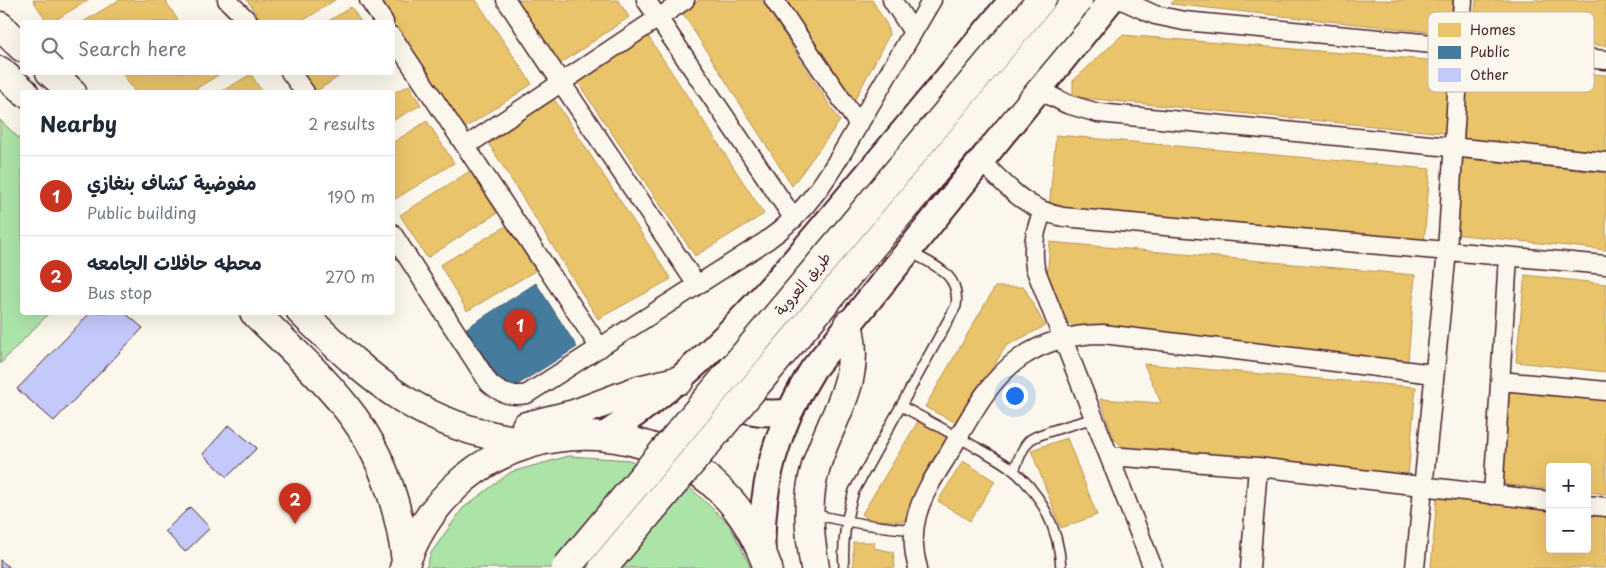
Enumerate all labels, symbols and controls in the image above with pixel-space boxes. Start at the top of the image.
legend [1428,12,1594,92]
text: Homes [1470,19,1516,40]
search box [20,20,395,75]
icon: search [38,34,66,62]
text: Search here [78,34,187,62]
text: Public [1470,41,1510,62]
text: Other [1470,64,1509,85]
text: Nearby [40,107,117,139]
text: 2 results [308,111,375,135]
text: مفوضية كشاف بنغازي [87,168,257,196]
text: 1 [52,184,60,208]
text: 190 m [327,184,375,208]
text: Public building [87,200,197,224]
street label: طريق العروبة [768,246,835,320]
text: محطه حافلات الجامعه [87,248,262,276]
text: 2 [50,264,62,288]
text: 270 m [325,264,375,288]
text: Bus stop [87,280,152,304]
pin: 1 [504,309,536,350]
your location [1002,383,1028,409]
map controls [1546,463,1591,553]
button: + [1546,463,1591,508]
pin: 2 [279,483,311,524]
button: − [1546,508,1591,553]

